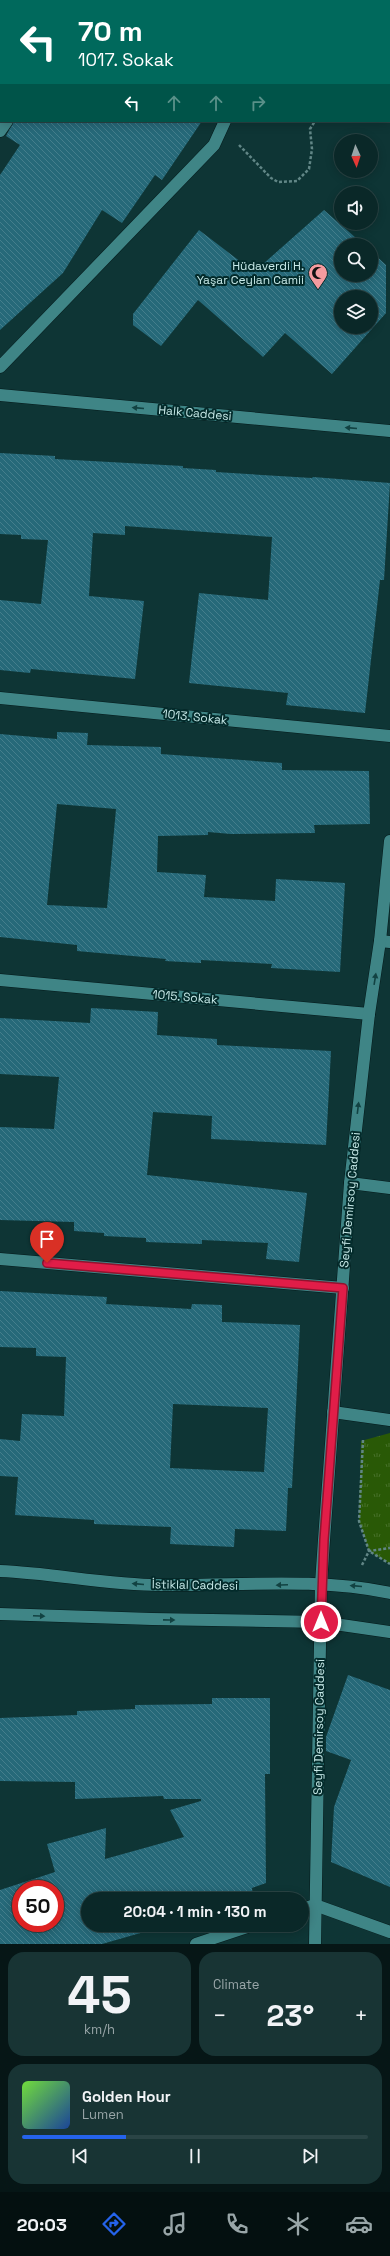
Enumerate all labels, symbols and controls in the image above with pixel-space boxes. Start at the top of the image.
text: 70 m [78,13,143,49]
icon: left [12,16,64,68]
text: 1017. Sokak [78,48,174,71]
icon: left [121,92,143,114]
icon: ahead [163,92,185,114]
icon: ahead [205,92,227,114]
icon: right [247,92,269,114]
north arrow [334,134,378,178]
map controls [334,134,378,334]
button: sound [334,186,378,230]
button: search [334,238,378,282]
place label: Hüdaverdi H. Yaşar Ceylan Camii [197,258,304,288]
mosque icon: Hüdaverdi H. Yaşar Ceylan Camii [307,262,329,290]
button: layers [334,290,378,334]
street label: Halk Caddesi [158,402,232,424]
one-way arrow [132,405,144,412]
one-way arrow [345,425,357,431]
street label: 1013. Sokak [162,706,229,728]
one-way arrow [372,973,378,985]
street label: 1015. Sokak [152,986,219,1008]
one-way arrow [355,1102,362,1114]
street label: Seyfi Demirsoy Caddesi [336,1132,364,1268]
pin [30,1222,64,1263]
icon: arrive [36,1228,58,1250]
street label: İstiklal Caddesi [152,1576,238,1594]
one-way arrow [132,1580,144,1587]
one-way arrow [275,1582,288,1588]
one-way arrow [350,1583,362,1590]
position arrow [300,1601,342,1643]
one-way arrow [33,1613,46,1619]
one-way arrow [163,1617,176,1623]
street label: Seyfi Demirsoy Caddesi [310,1659,328,1795]
speed limit sign: 50 [12,1880,64,1932]
text: 20:04 · 1 min · 130 m [123,1902,267,1921]
text: 45 [67,1962,132,2028]
text: Climate [213,1976,259,1993]
text: 23° [267,1996,314,2035]
text: − [213,2001,227,2029]
text: + [354,2001,368,2029]
text: km/h [84,2021,115,2038]
text: Golden Hour [82,2087,171,2106]
text: Lumen [82,2106,124,2123]
icon: previous [69,2145,91,2167]
icon: pause [184,2145,206,2167]
icon: next [299,2145,321,2167]
icon: directions [100,2210,128,2238]
icon: music [161,2210,189,2238]
icon: phone [223,2210,251,2238]
icon: climate [284,2210,312,2238]
icon: car [345,2210,373,2238]
text: 20:03 [17,2213,67,2236]

